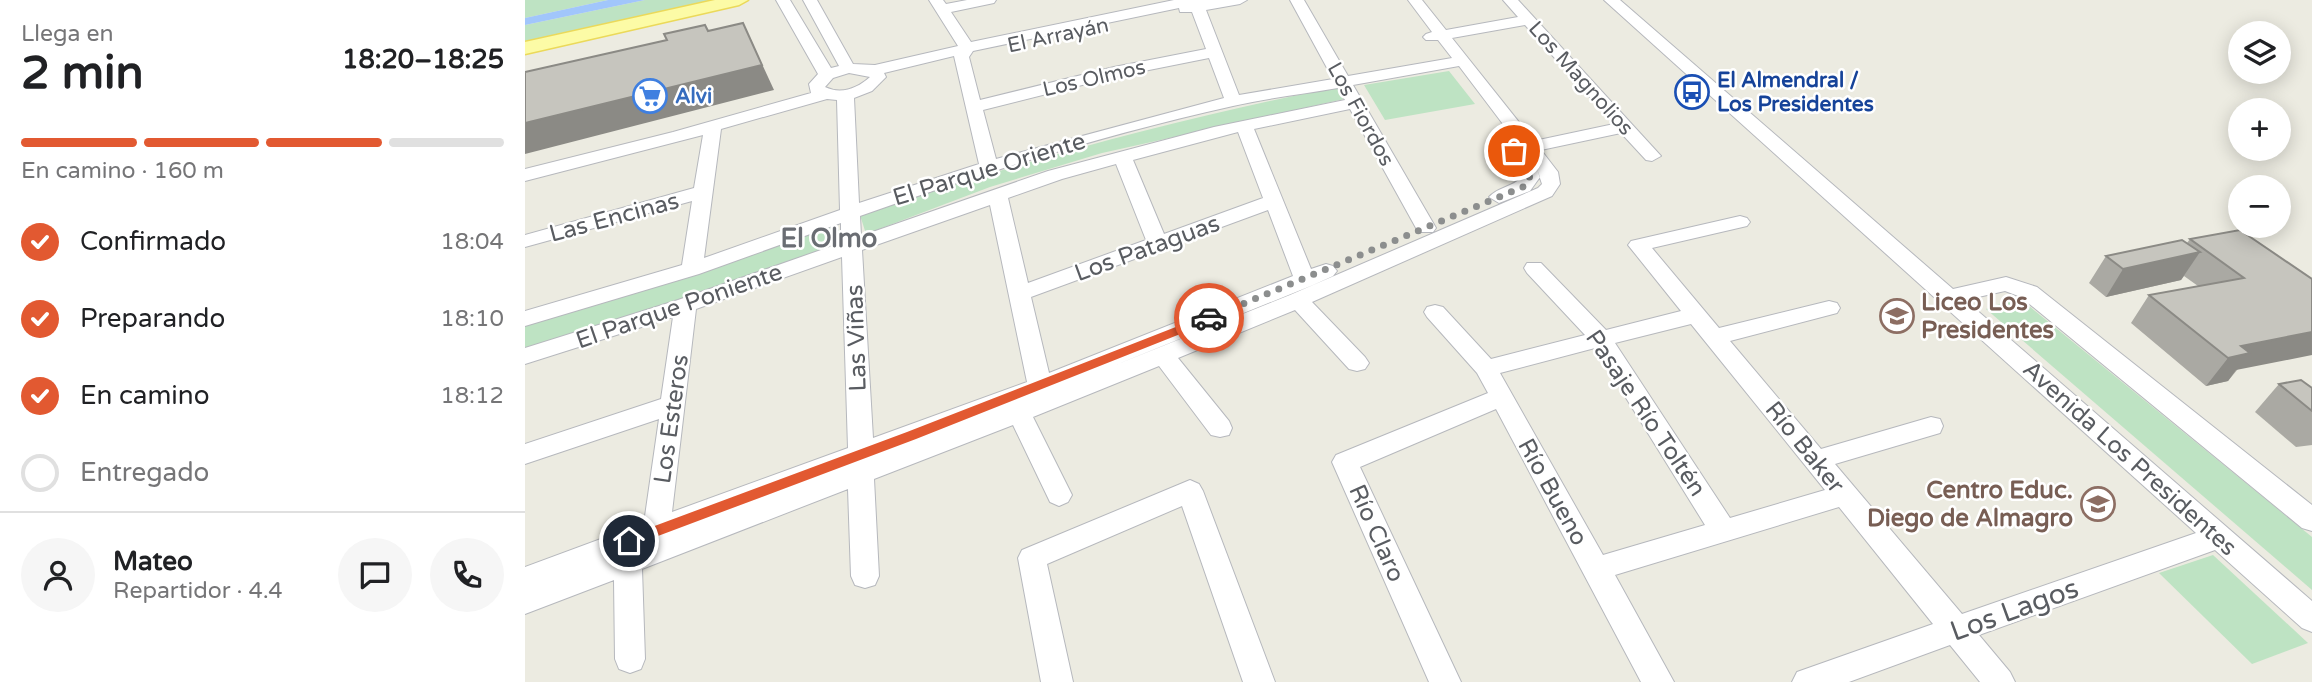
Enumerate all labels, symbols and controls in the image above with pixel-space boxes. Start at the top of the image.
street label: El Arrayán [1005,13,1111,58]
street label: Los Magnolios [1523,16,1638,140]
text: Llega en [21,20,113,48]
map controls [2228,21,2291,238]
button: layers [2228,21,2291,84]
text: 18:20–18:25 [342,44,504,75]
text: 2 min [21,46,144,101]
street label: Los Olmos [1040,55,1148,102]
street label: Los Fiordos [1322,58,1399,170]
place label: El Almendral / Los Presidentes [1717,68,1874,117]
bus stop icon: El Almendral / Los Presidentes [1673,73,1711,111]
supermarket icon: Alvi [631,77,669,115]
place label: Alvi [675,84,712,109]
button: + [2228,98,2291,161]
pin [1484,121,1544,181]
street label: El Parque Oriente [889,126,1089,213]
icon: bag [1495,132,1533,170]
text: En camino · 160 m [21,157,224,185]
button: − [2228,175,2291,238]
street label: Las Encinas [546,186,682,249]
street label: Los Pataguas [1071,209,1224,288]
icon: check [21,223,59,261]
district label: El Olmo [781,223,878,254]
text: Confirmado [80,226,226,257]
text: 18:04 [440,228,504,256]
street label: El Parque Poniente [572,258,786,355]
courier [1174,283,1244,353]
street label: Las Viñas [840,284,873,392]
place label: Liceo Los Presidentes [1921,288,2054,345]
school or university icon: Liceo Los Presidentes [1878,297,1916,335]
icon: car [1190,299,1228,337]
icon: check [21,300,59,338]
text: Preparando [80,303,225,334]
text: 18:10 [440,305,504,333]
street label: Pasaje Río Toltén [1579,324,1712,502]
street label: Los Esteros [648,353,695,486]
street label: Avenida Los Presidentes [2017,355,2243,562]
icon: check [21,377,59,415]
text: En camino [80,380,209,411]
text: 18:12 [440,382,504,410]
street label: Río Baker [1759,396,1851,500]
street label: Río Bueno [1511,434,1594,551]
text: Entregado [80,457,209,488]
place label: Centro Educ. Diego de Almagro [1867,476,2073,533]
street label: Río Claro [1342,480,1411,586]
school or university icon: Centro Educ. Diego de Almagro [2079,485,2117,523]
pin [599,511,659,571]
icon: home [610,522,648,560]
button: person [21,538,95,612]
button: chat [338,538,412,612]
button: phone [430,538,504,612]
text: Mateo [113,546,193,577]
street label: Los Lagos [1946,571,2083,649]
text: Repartidor · 4.4 [113,577,283,605]

